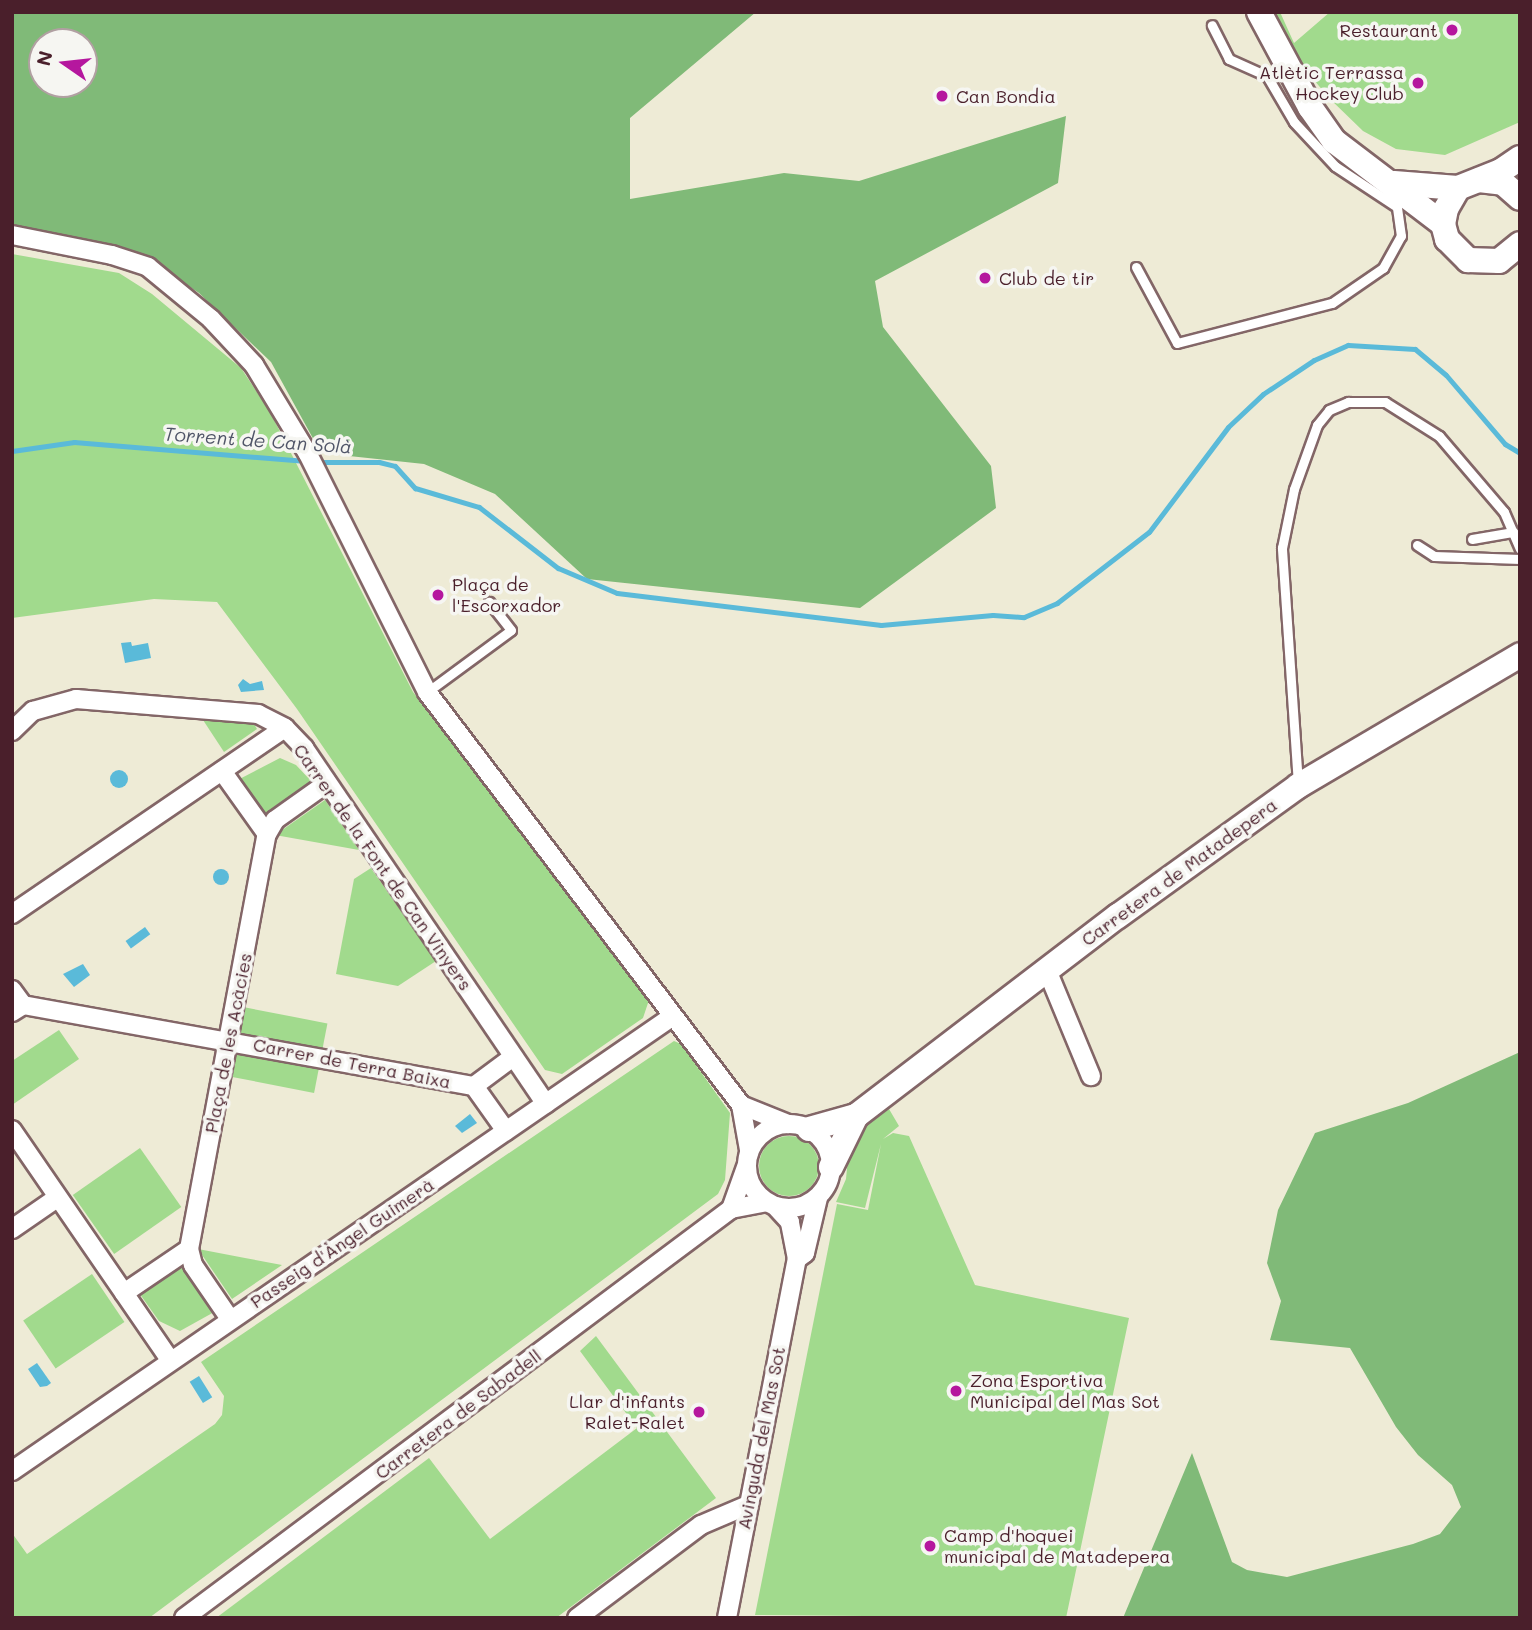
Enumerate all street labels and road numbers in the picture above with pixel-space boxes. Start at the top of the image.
street label: Carrer de la Font de Can Vinyers [289,740,477,994]
street label: Carretera de Matadepera [1077,794,1281,950]
street label: Plaça de les Acàcies [200,951,256,1135]
street label: Carrer de Terra Baixa [251,1033,453,1093]
street label: Passeig d'Àngel Guimerà [246,1173,438,1313]
street label: Carretera de Sabadell [371,1345,545,1483]
street label: Avinguda del Mas Sot [733,1345,789,1531]

